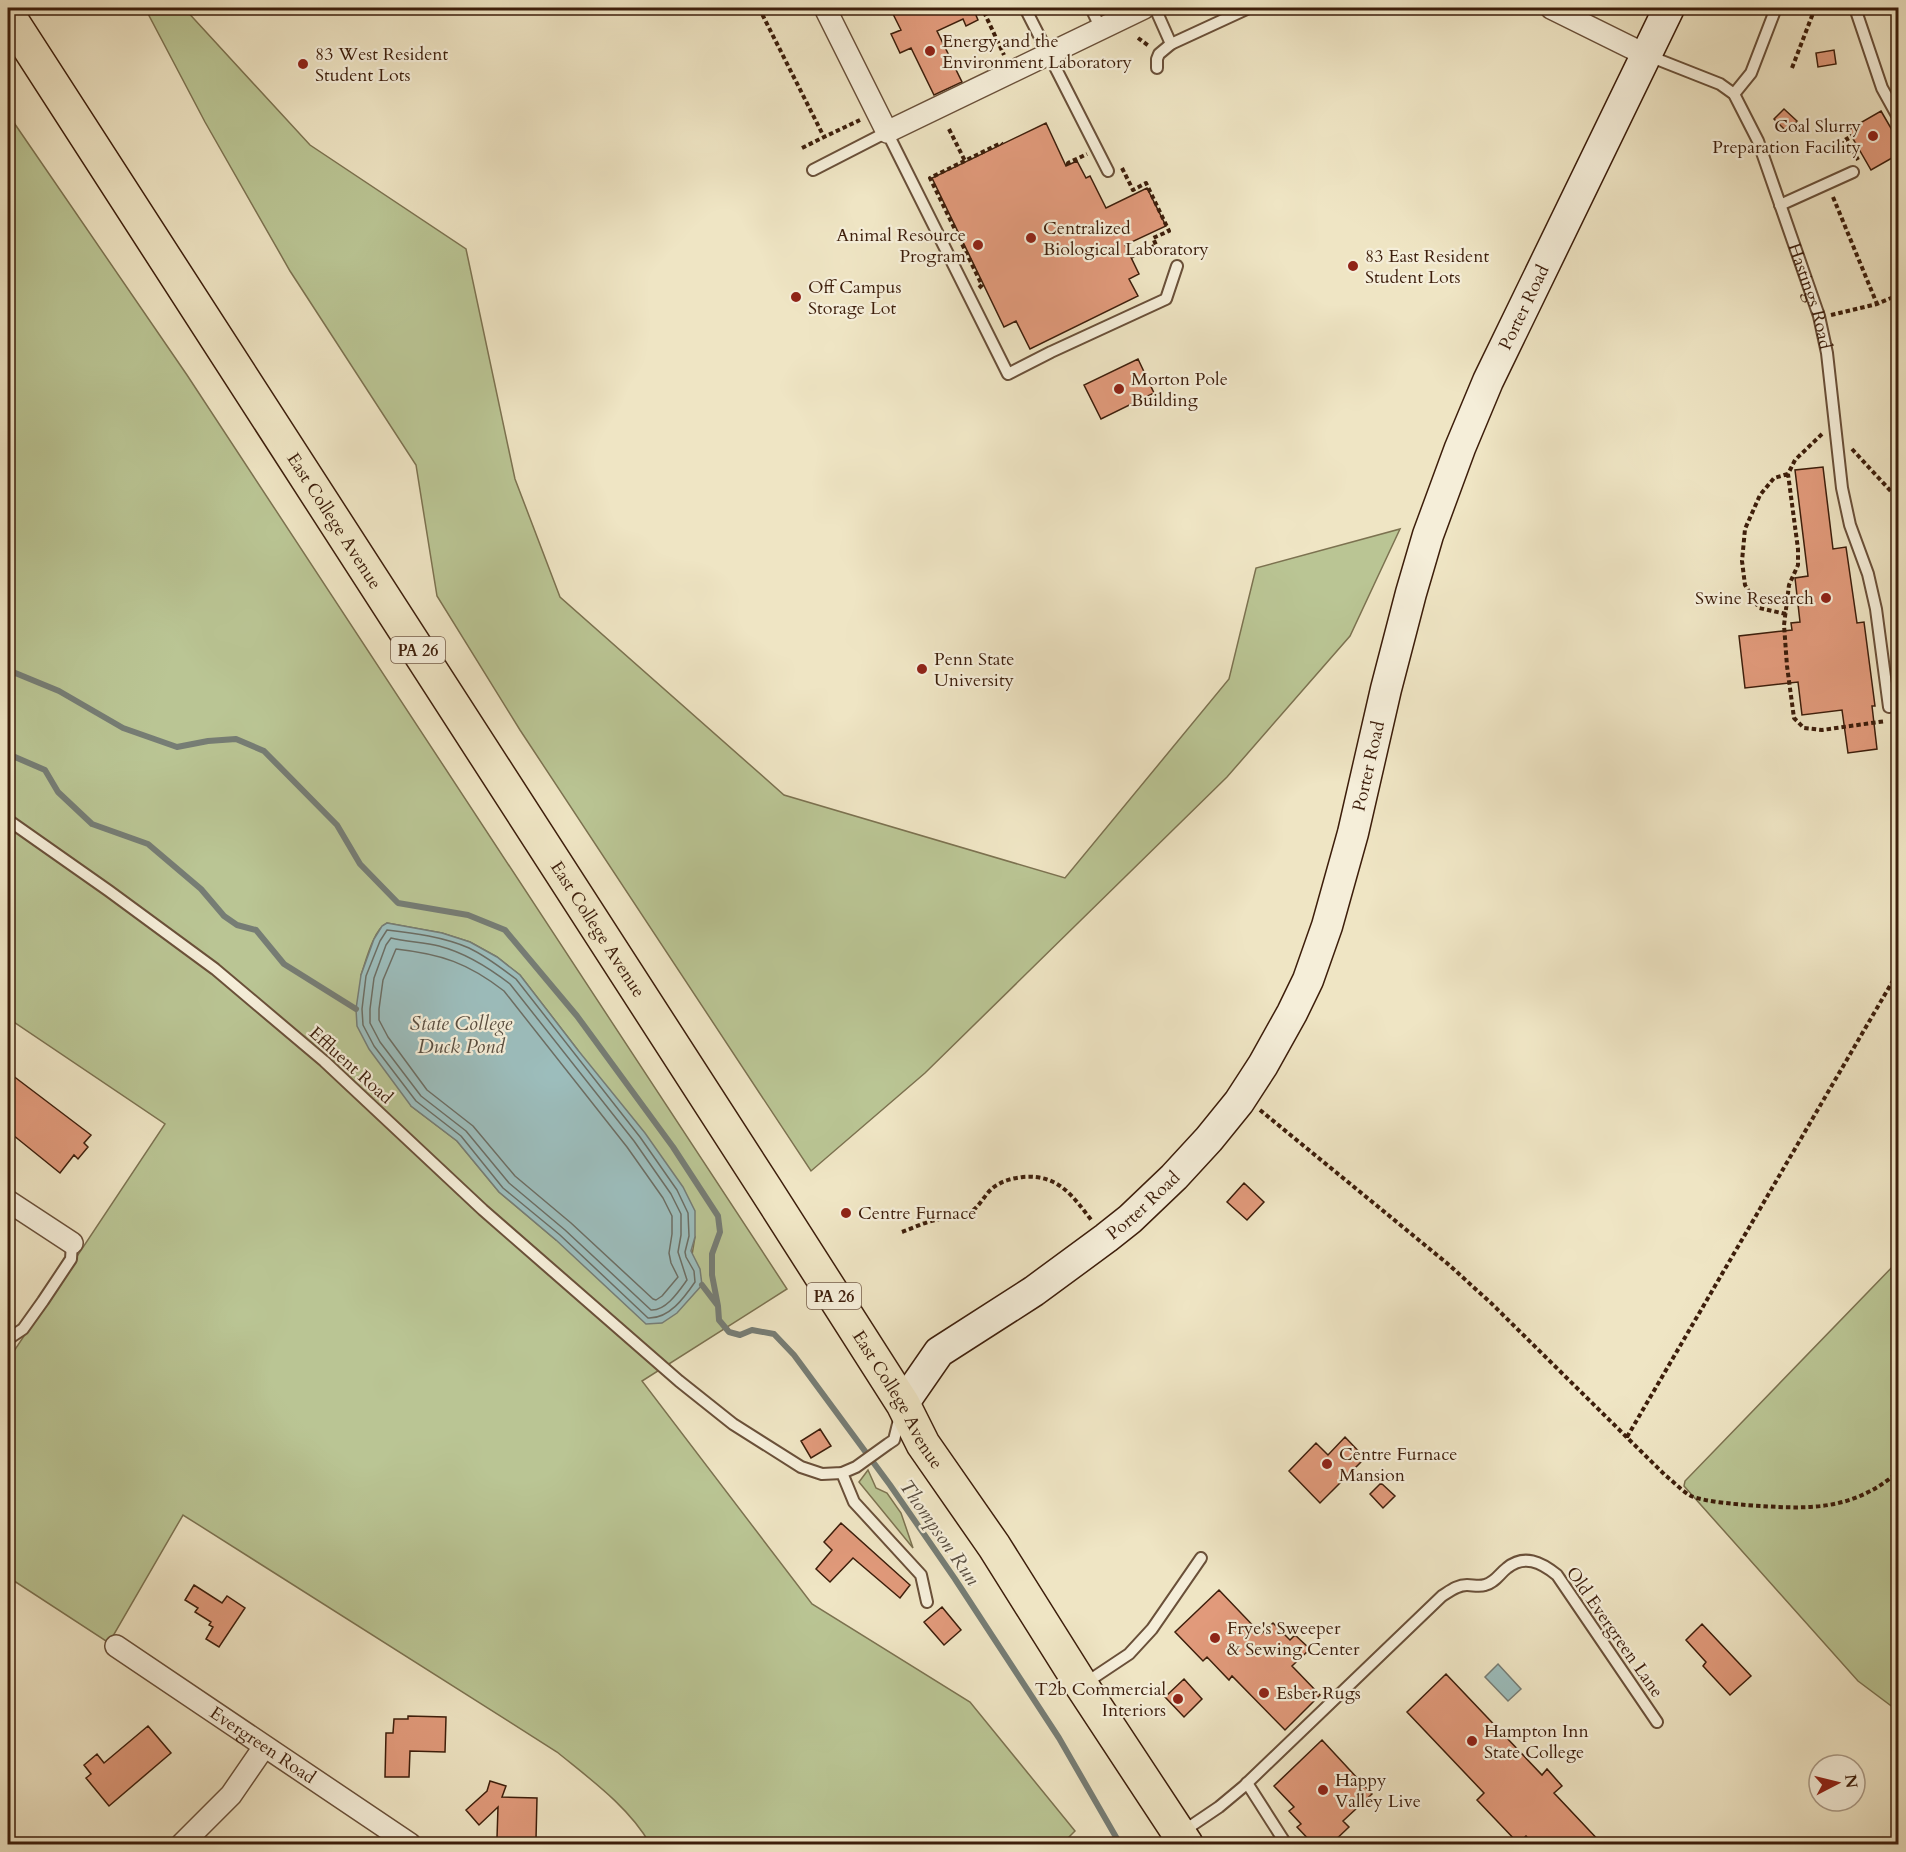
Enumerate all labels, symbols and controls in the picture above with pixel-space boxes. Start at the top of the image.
place label: Energy and the Environment Laboratory [942,29,1133,75]
place label: 83 West Resident Student Lots [315,42,449,88]
marker: Energy and the Environment Laboratory [923,44,937,58]
marker: 83 West Resident Student Lots [296,57,310,71]
place label: Coal Slurry Preparation Facility [1712,114,1861,160]
marker: Coal Slurry Preparation Facility [1866,129,1880,143]
place label: Centralized Biological Laboratory [1043,216,1209,262]
place label: Animal Resource Program [836,223,967,269]
marker: Centralized Biological Laboratory [1024,231,1038,245]
marker: Animal Resource Program [971,238,985,252]
street label: Hastings Road [1781,240,1838,352]
place label: 83 East Resident Student Lots [1365,244,1489,290]
marker: 83 East Resident Student Lots [1346,259,1360,273]
street label: Porter Road [1493,260,1556,354]
place label: Off Campus Storage Lot [808,275,901,321]
marker: Off Campus Storage Lot [789,290,803,304]
place label: Morton Pole Building [1131,367,1228,413]
marker: Morton Pole Building [1112,382,1126,396]
street label: East College Avenue [281,448,387,594]
place label: Swine Research [1695,586,1814,611]
marker: Swine Research [1819,591,1833,605]
road number: PA 26 [391,637,445,663]
place label: Penn State University [934,647,1015,693]
marker: Penn State University [915,662,929,676]
street label: Porter Road [1346,718,1391,814]
street label: East College Avenue [544,856,651,1003]
water label: State College Duck Pond [410,1010,513,1060]
street label: Effluent Road [303,1021,398,1110]
street label: Porter Road [1101,1165,1186,1246]
place label: Centre Furnace [858,1201,977,1226]
marker: Centre Furnace [839,1206,853,1220]
road number: PA 26 [807,1283,861,1309]
street label: East College Avenue [846,1326,949,1474]
place label: Centre Furnace Mansion [1339,1442,1458,1488]
marker: Centre Furnace Mansion [1320,1457,1334,1471]
water label: Thompson Run [893,1474,986,1591]
street label: Old Evergreen Lane [1560,1562,1669,1703]
place label: Frye's Sweeper & Sewing Center [1227,1616,1360,1662]
marker: Frye's Sweeper & Sewing Center [1208,1631,1222,1645]
place label: T2b Commercial Interiors [1035,1677,1166,1723]
place label: Esber Rugs [1276,1681,1361,1706]
marker: Esber Rugs [1257,1686,1271,1700]
marker: T2b Commercial Interiors [1171,1692,1185,1706]
street label: Evergreen Road [205,1701,321,1790]
place label: Hampton Inn State College [1484,1719,1589,1765]
marker: Hampton Inn State College [1465,1734,1479,1748]
north arrow [1807,1753,1867,1813]
place label: Happy Valley Live [1335,1768,1421,1814]
text: N [1839,1773,1863,1790]
marker: Happy Valley Live [1316,1783,1330,1797]

